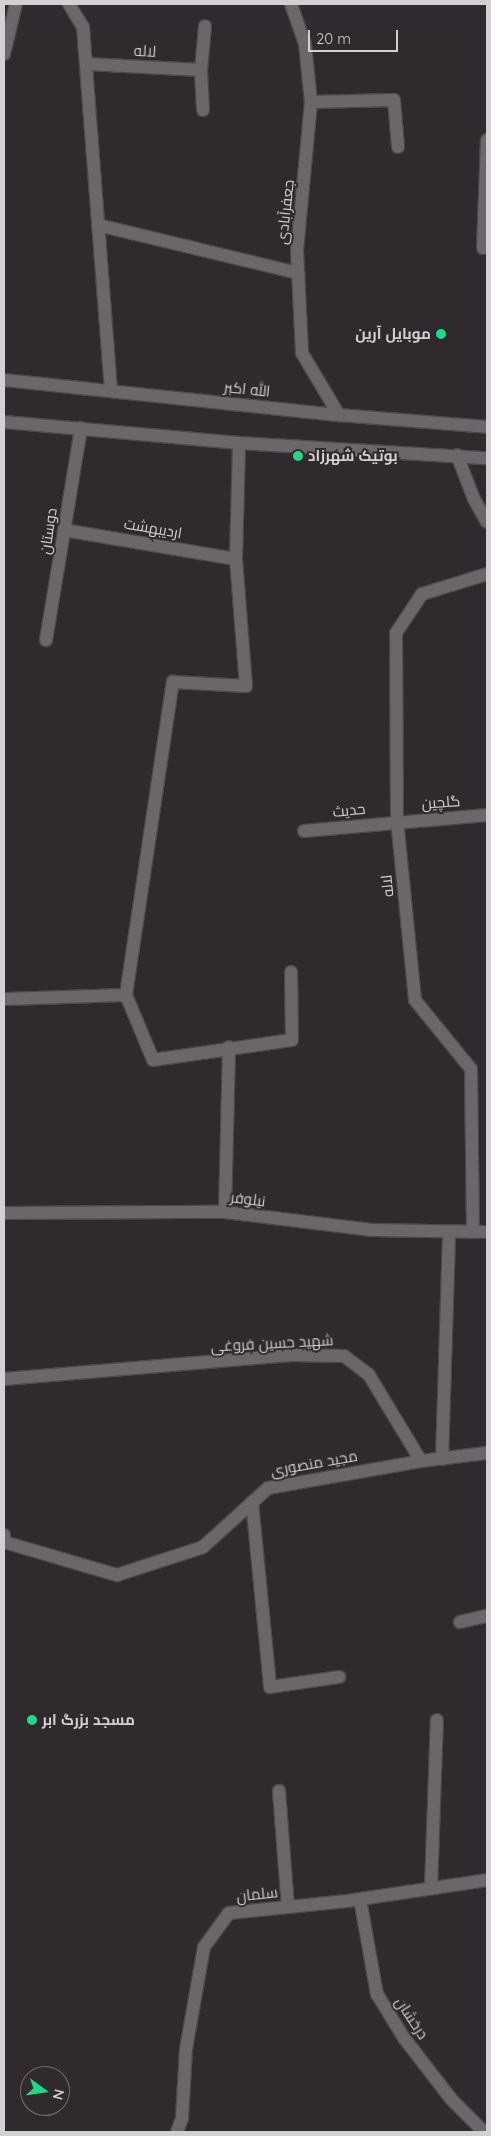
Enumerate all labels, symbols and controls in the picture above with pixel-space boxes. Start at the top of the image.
scale bar [311,20,401,52]
text: 20 m [316,29,351,48]
street label: لاله [133,41,157,61]
street label: جعفرآبادی [273,179,297,245]
place label: موبایل آرین [355,325,431,343]
marker: موبایل آرین [435,328,447,340]
street label: الله اکبر [223,378,271,400]
place label: بوتیک شهرزاد [308,447,398,465]
marker: بوتیک شهرزاد [292,450,304,462]
street label: دوستان [35,507,61,555]
street label: اردیبهشت [123,514,183,542]
street label: گلچین [421,792,461,812]
street label: حدیث [332,799,366,821]
street label: لاله [377,874,397,898]
street label: نیلوفر [229,1188,267,1210]
street label: شهید حسین فروغی [210,1331,334,1355]
street label: مجید منصوری [269,1446,359,1480]
place label: مسجد بزرگ ابر [42,1711,135,1729]
marker: مسجد بزرگ ابر [26,1714,38,1726]
street label: سلمان [235,1883,279,1905]
street label: درخشان [392,1993,432,2043]
north arrow [20,2066,70,2116]
text: N [49,2087,69,2102]

